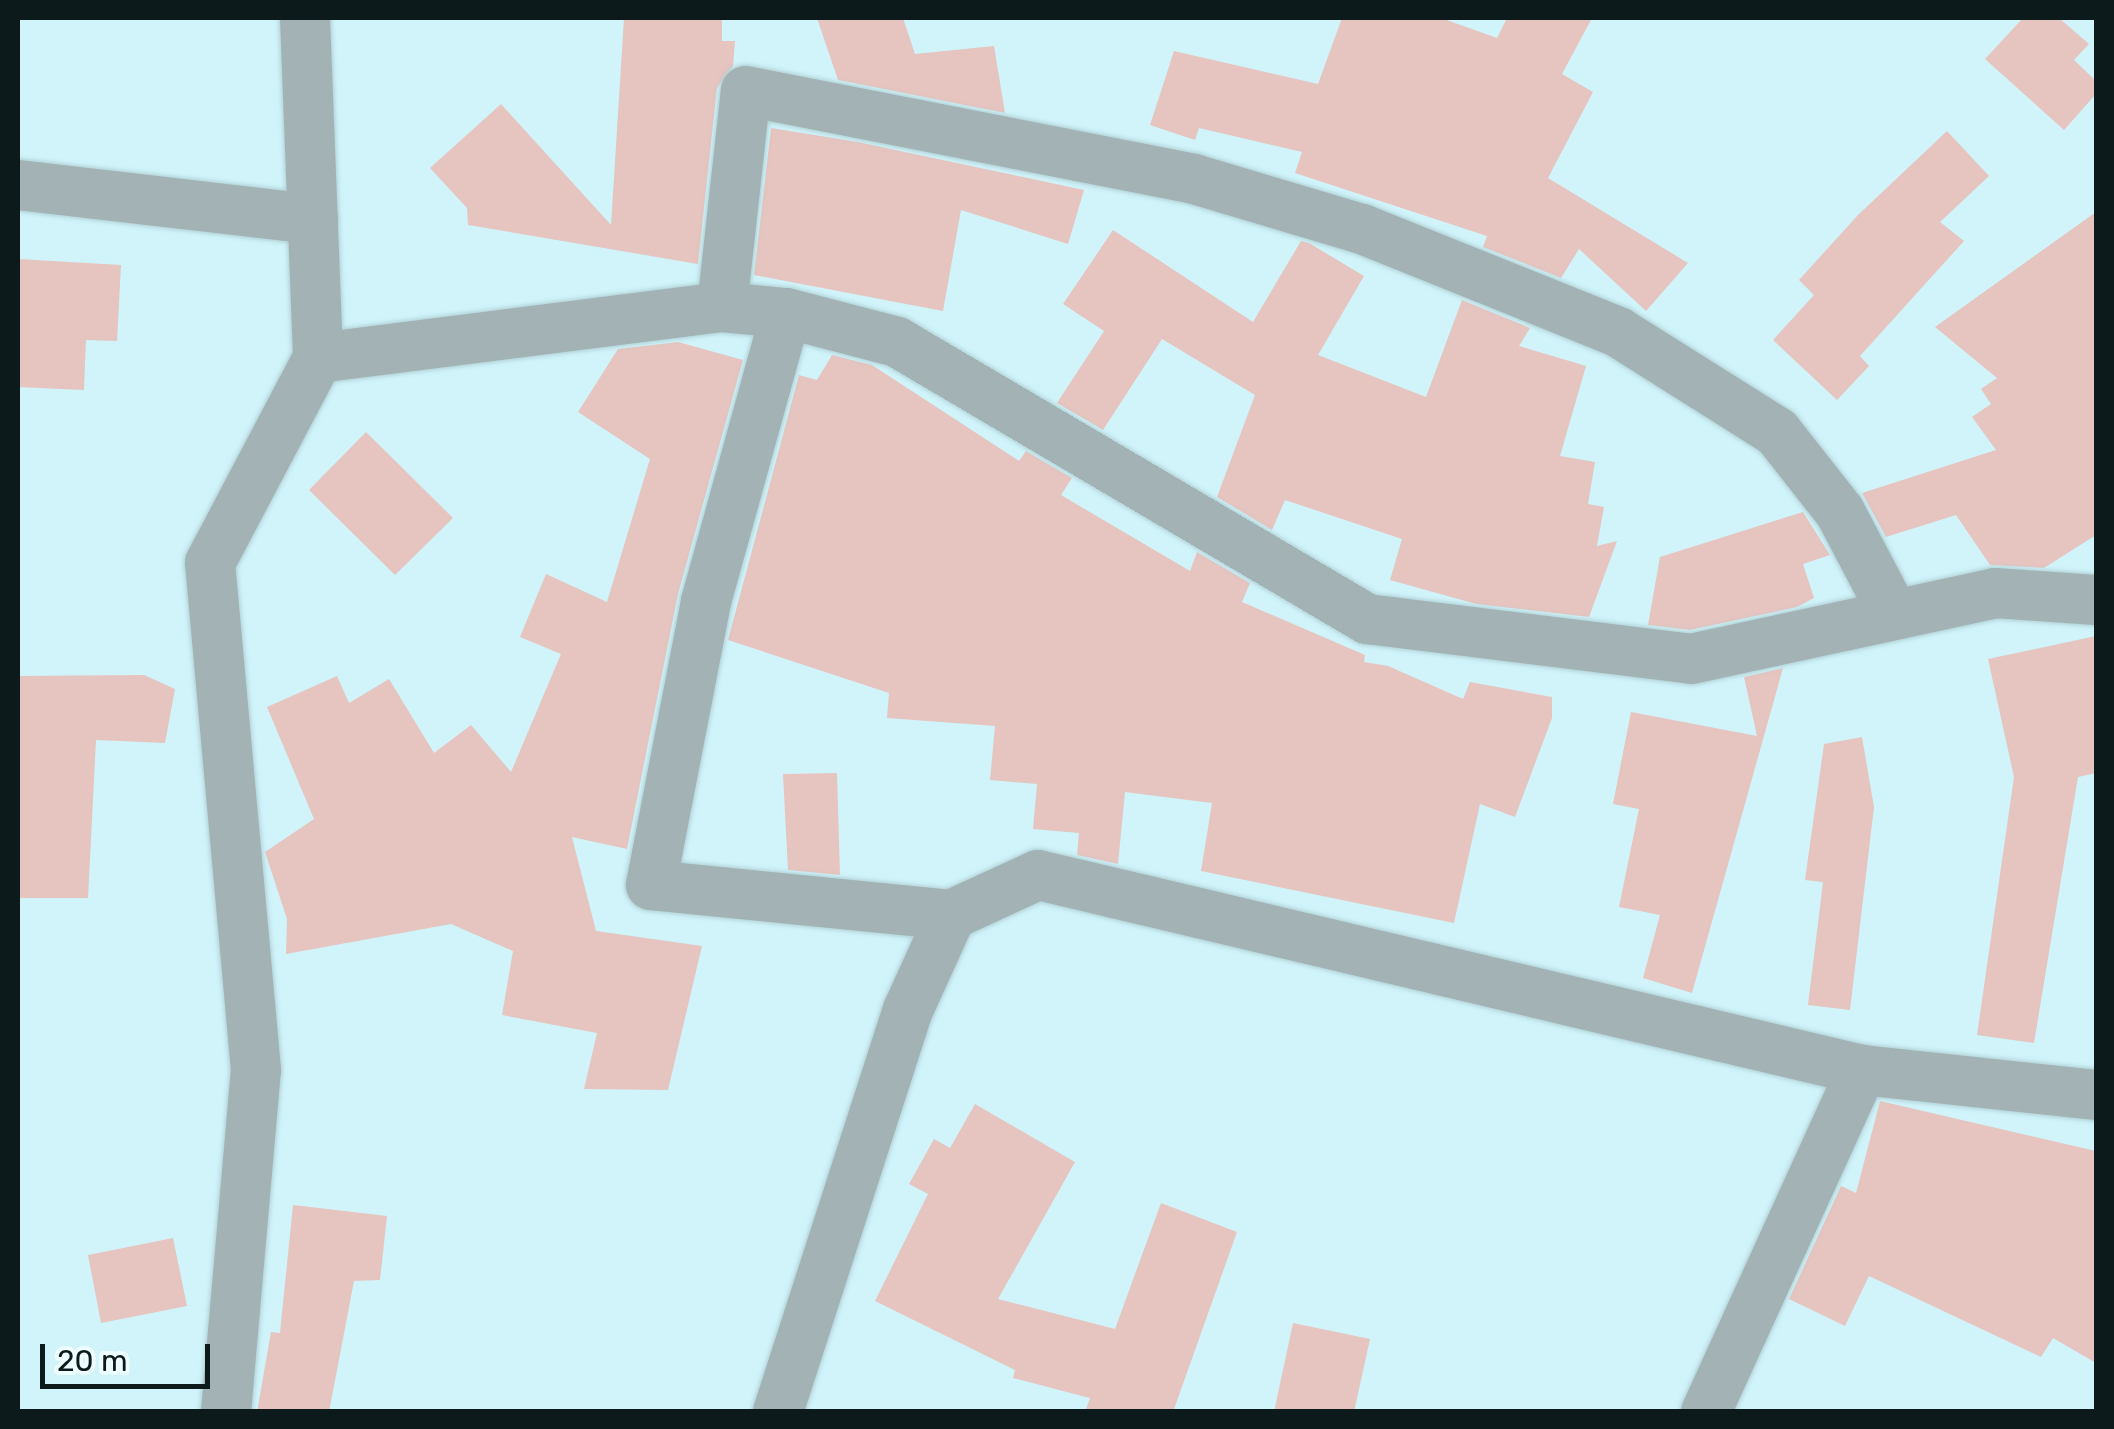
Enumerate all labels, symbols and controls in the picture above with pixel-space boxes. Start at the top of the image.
scale bar [45,1324,215,1386]
text: 20 m [57,1343,128,1379]

